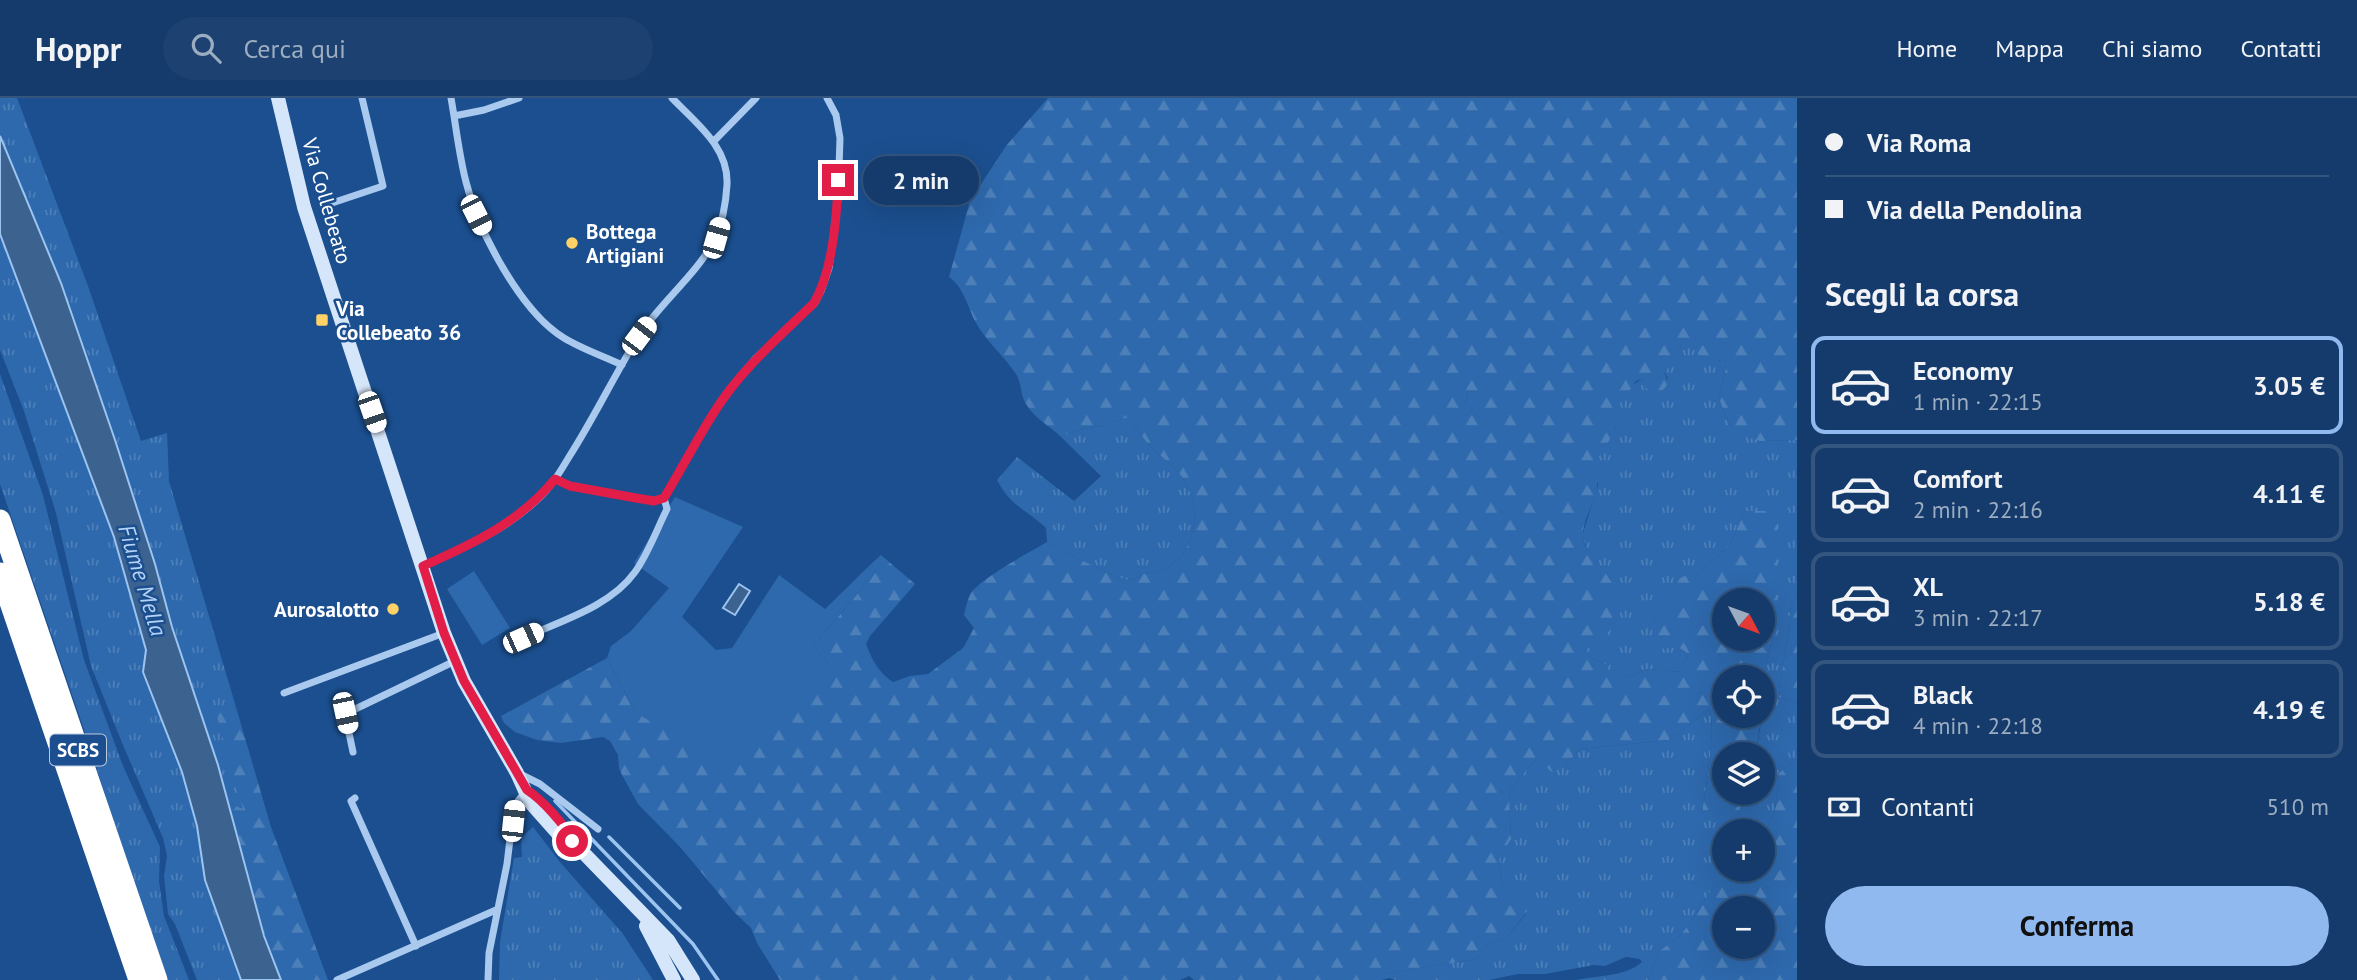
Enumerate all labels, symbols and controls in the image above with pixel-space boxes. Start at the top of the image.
search box [163,17,653,80]
text: Hoppr [35,27,121,70]
icon: search [187,29,225,67]
text: Cerca qui [243,32,346,65]
text: Home [1896,33,1957,64]
text: Mappa [1995,33,2064,64]
text: Chi siamo [2102,33,2202,64]
text: Contatti [2240,33,2322,64]
text: Via Roma [1867,126,1971,159]
street label: Via Collebeato [296,134,358,267]
callout: 2 min [862,155,978,204]
route end [822,164,854,196]
text: 2 min [893,166,949,195]
car [458,192,495,238]
text: Via della Pendolina [1867,193,2082,226]
car [701,215,732,261]
place label: Bottega Artigiani [586,218,664,269]
marker: Bottega Artigiani [564,235,580,251]
text: Scegli la corsa [1825,273,2019,315]
place label: Via Collebeato 36 [335,295,461,346]
marker: Via Collebeato 36 [314,312,330,328]
car [618,313,661,359]
icon: car [1829,354,1892,417]
text: Economy [1913,354,2013,387]
text: 3.05 € [2253,369,2325,402]
text: 1 min · 22:15 [1913,387,2043,416]
car [356,389,389,435]
icon: car [1829,462,1892,525]
text: Comfort [1913,462,2003,495]
text: 4.11 € [2253,477,2325,510]
text: 2 min · 22:16 [1913,495,2043,524]
water label: Fiume Mella [112,521,174,639]
icon: car [1829,570,1892,633]
text: XL [1913,570,1943,603]
text: 5.18 € [2253,585,2325,618]
north arrow [1712,588,1774,651]
map controls [1712,588,1775,959]
place label: Aurosalotto [274,596,379,623]
marker: Aurosalotto [385,601,401,617]
text: 3 min · 22:17 [1913,603,2043,632]
car [500,620,547,656]
button: locate [1712,665,1775,728]
icon: car [1829,678,1892,741]
text: Black [1913,678,1973,711]
car [331,690,360,736]
text: 4.19 € [2253,693,2325,726]
text: 4 min · 22:18 [1913,711,2043,740]
road number: SCBS [50,734,106,765]
button: layers [1712,742,1775,805]
icon: cash [1825,788,1863,826]
text: Contanti [1881,790,1975,823]
text: 510 m [2267,792,2329,821]
car [501,799,526,843]
button: + [1712,819,1775,882]
route start [556,825,588,857]
button: Conferma [1825,886,2329,966]
button: − [1712,896,1775,959]

